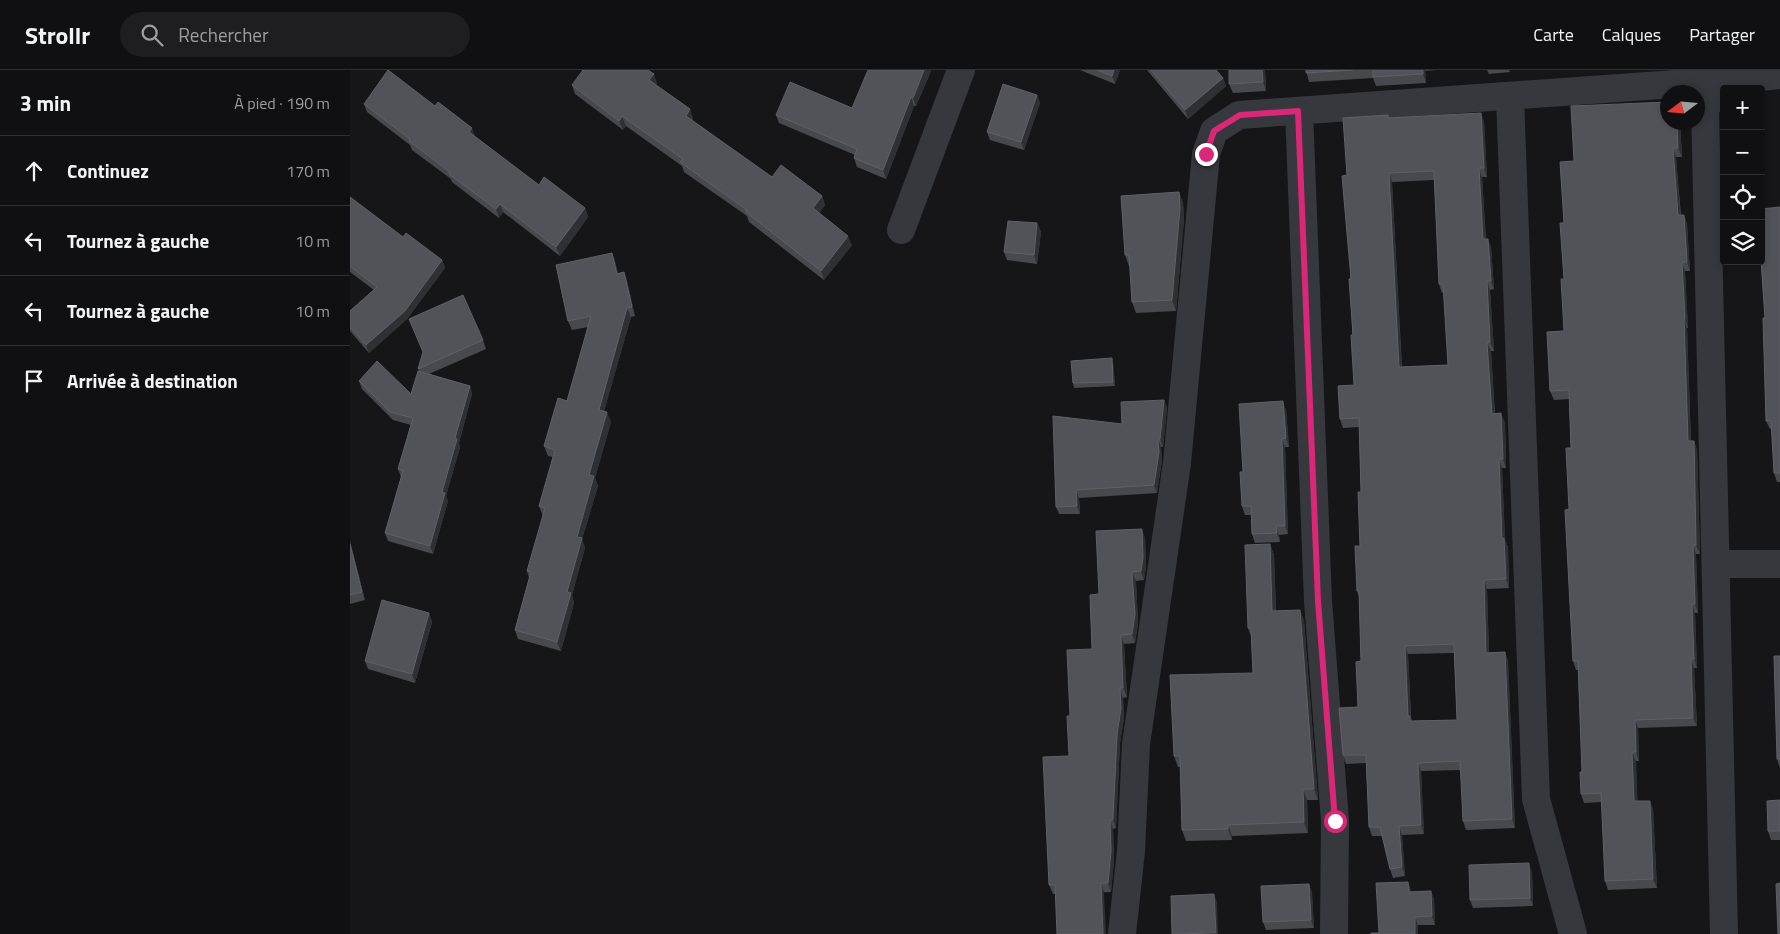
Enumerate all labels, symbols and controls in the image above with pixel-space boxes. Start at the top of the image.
search box [120,12,470,57]
text: Strollr [25,17,90,53]
text: Rechercher [178,20,269,49]
icon: search [138,21,166,49]
text: Carte [1533,21,1574,48]
text: Calques [1602,21,1661,48]
text: Partager [1689,21,1755,48]
north arrow [1660,85,1705,130]
map controls [1720,85,1765,265]
button: + [1720,85,1765,130]
text: 3 min [20,87,71,119]
text: À pied · 190 m [234,91,330,115]
button: − [1720,130,1765,175]
route end [1195,143,1218,166]
text: Continuez [67,156,149,185]
icon: ahead [20,157,48,185]
text: 170 m [286,159,330,183]
button: locate [1720,175,1765,220]
button: layers [1720,220,1765,265]
text: Tournez à gauche [67,226,209,255]
icon: left [20,227,48,255]
text: 10 m [295,229,330,253]
text: Tournez à gauche [67,296,209,325]
icon: left [20,297,48,325]
text: 10 m [295,299,330,323]
text: Arrivée à destination [67,366,238,395]
icon: arrive [20,367,48,395]
route start [1324,810,1347,833]

